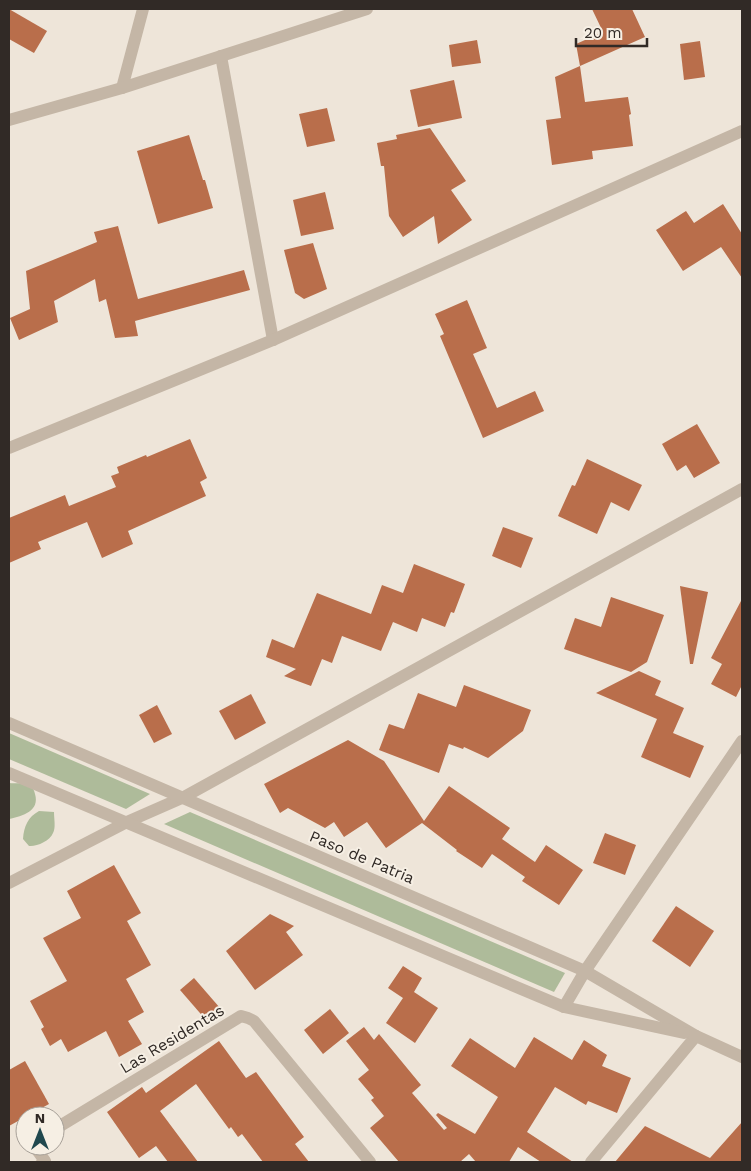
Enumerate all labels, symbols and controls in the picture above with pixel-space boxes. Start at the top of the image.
scale bar [576,15,647,47]
text: 20 m [584,24,622,42]
street label: Paso de Patria [307,826,417,888]
street label: Las Residentas [117,1000,227,1078]
north arrow [15,1106,65,1156]
text: N [35,1110,45,1126]

